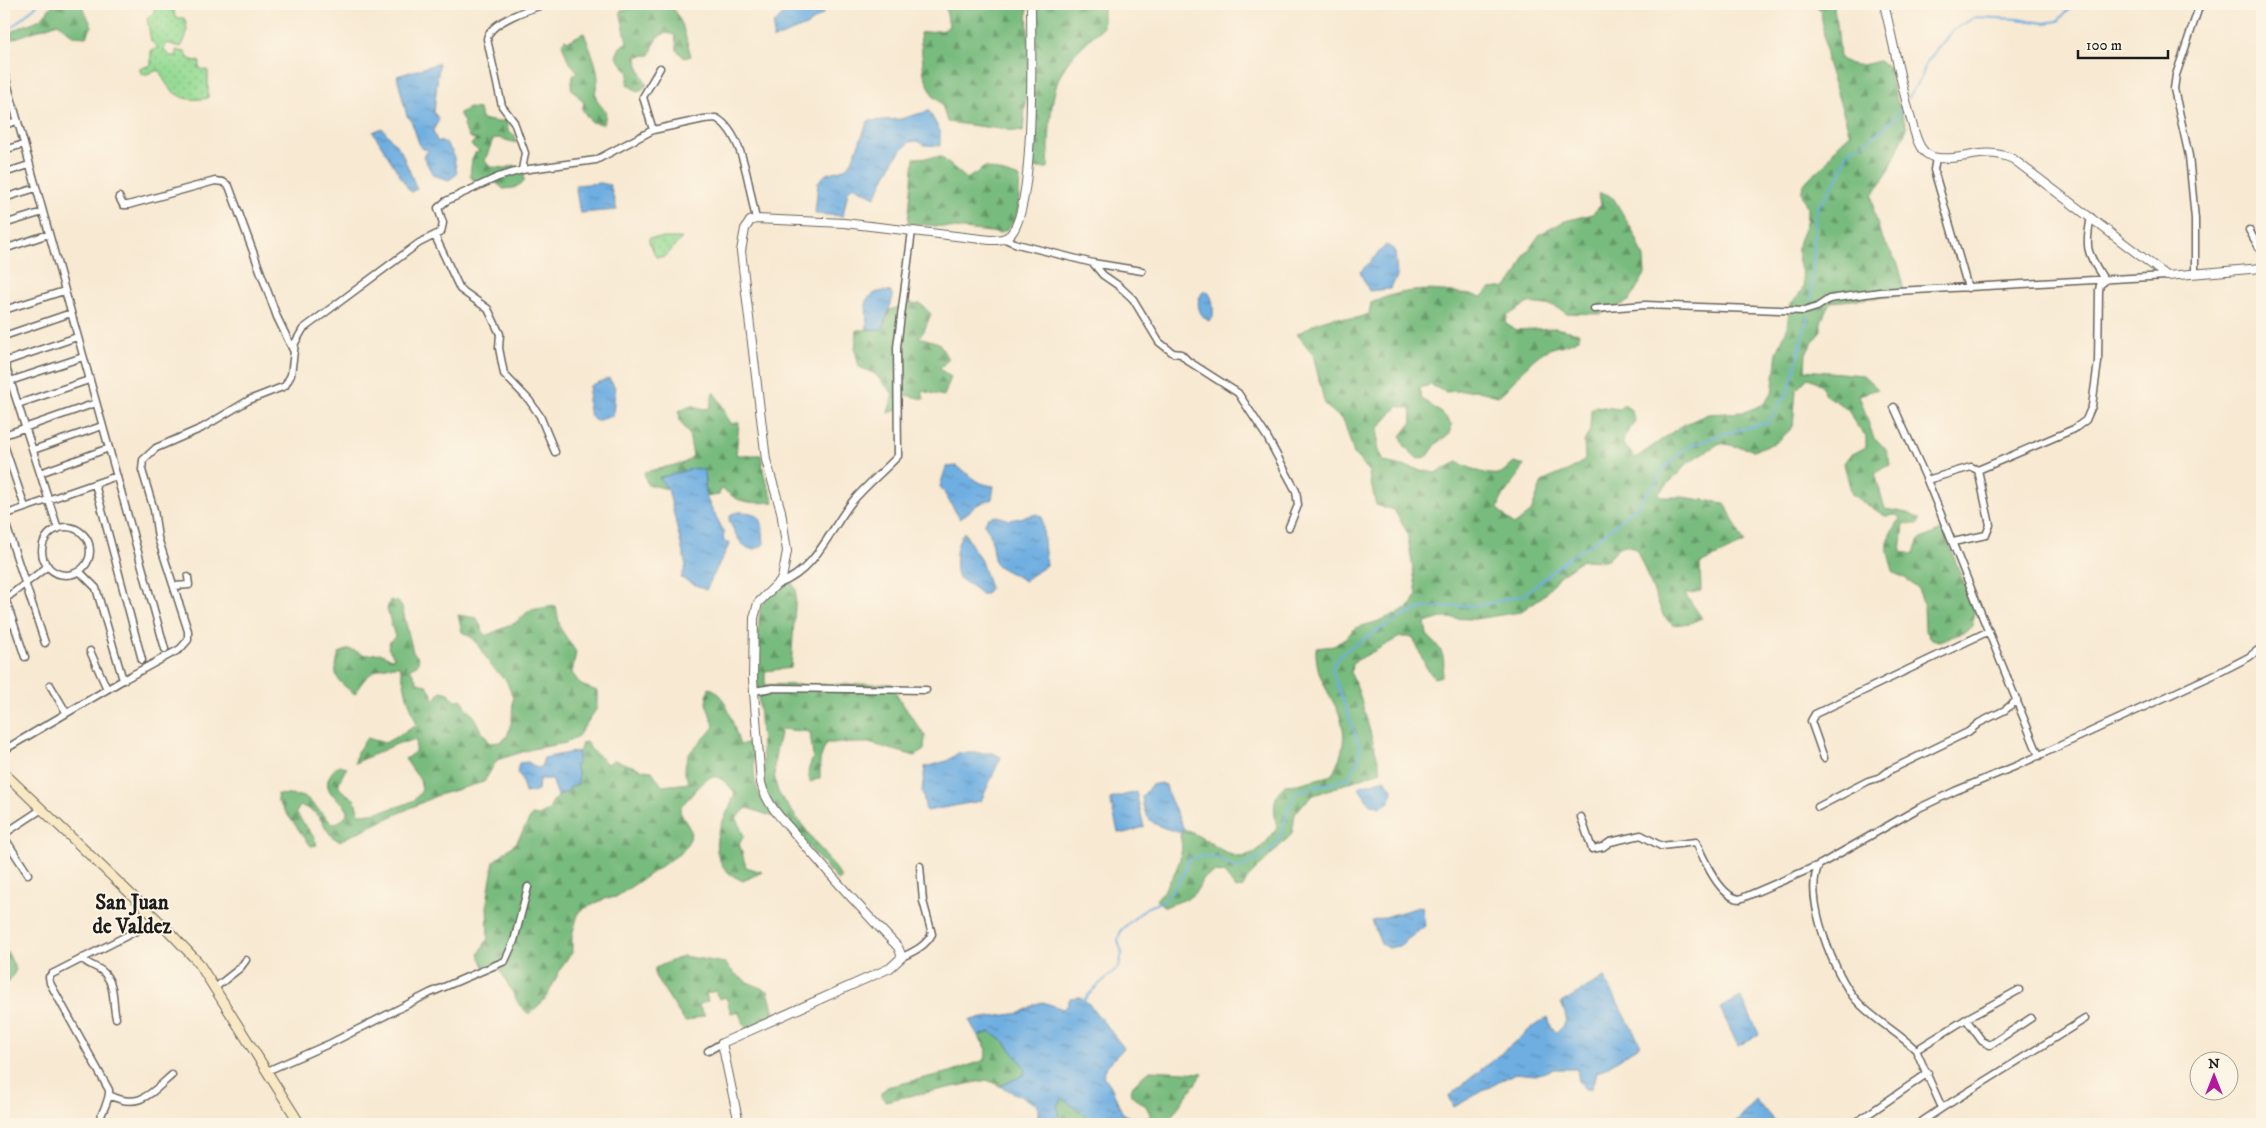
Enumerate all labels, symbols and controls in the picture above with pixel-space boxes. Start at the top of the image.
scale bar [2078,28,2168,60]
text: 100 m [2086,36,2122,55]
district label: San Juan de Valdez [92,890,172,940]
north arrow [2188,1050,2238,1100]
text: N [2208,1055,2220,1073]

